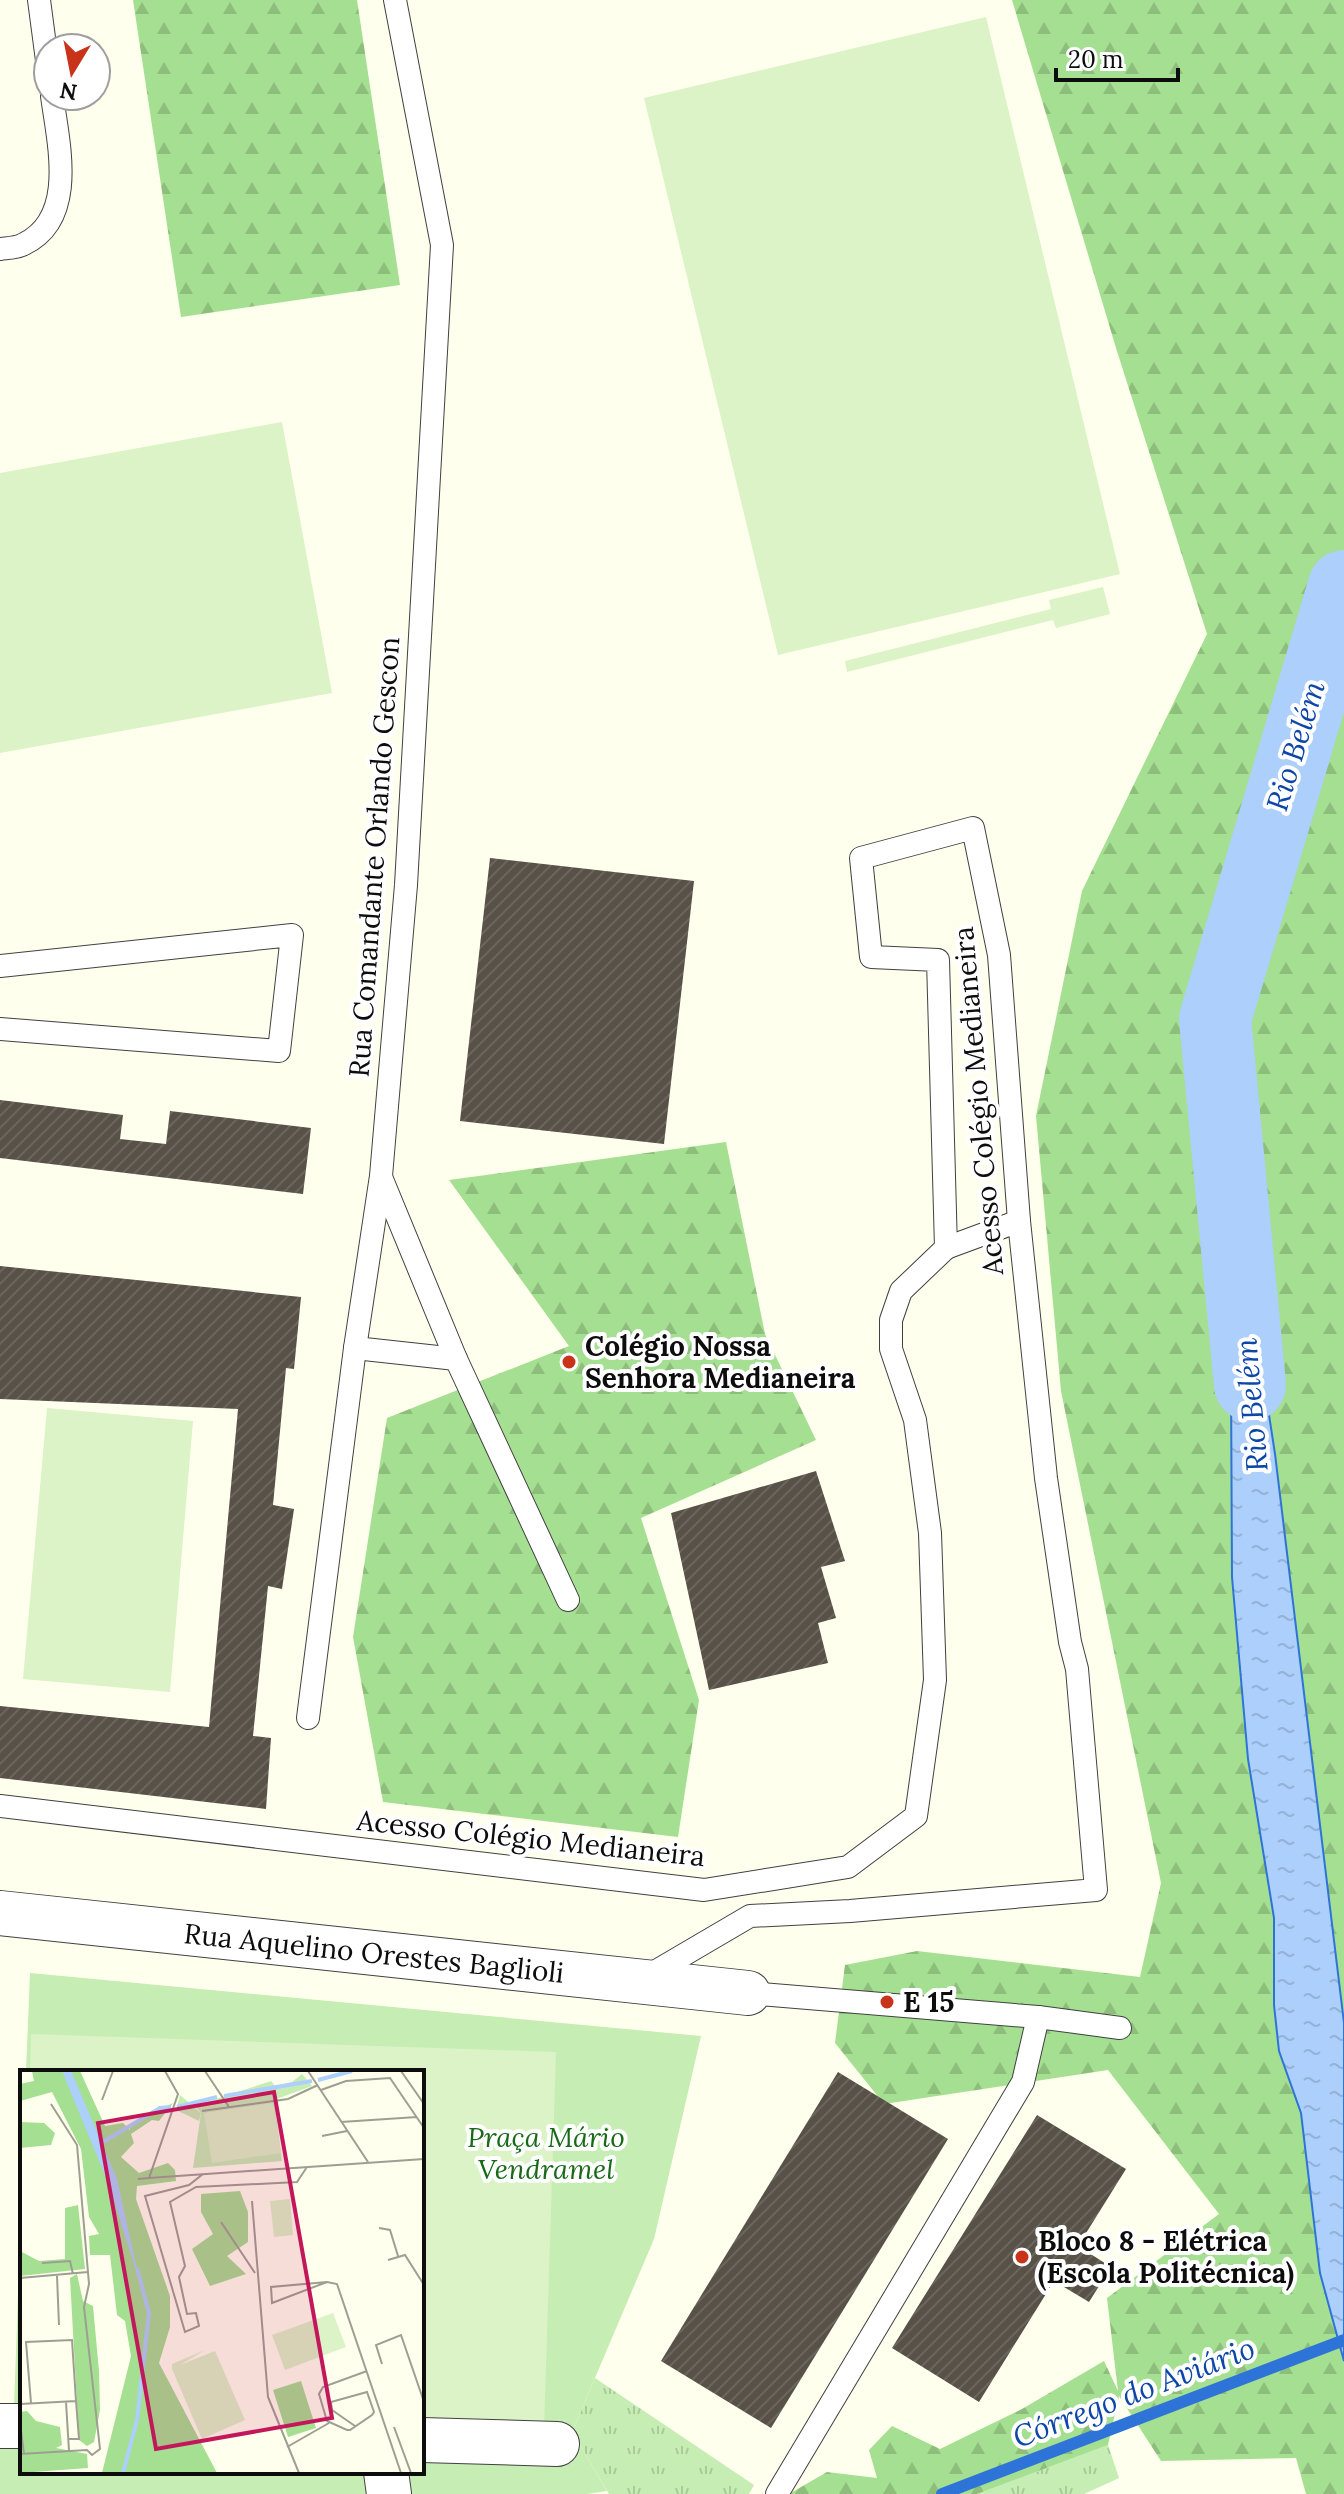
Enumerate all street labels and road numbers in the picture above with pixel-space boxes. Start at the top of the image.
street label: Rua Comandante Orlando Gescon [341,636,407,1078]
street label: Acesso Colégio Medianeira [945,925,1011,1278]
street label: Acesso Colégio Medianeira [354,1802,707,1874]
street label: Rua Aquelino Orestes Baglioli [182,1915,566,1991]

